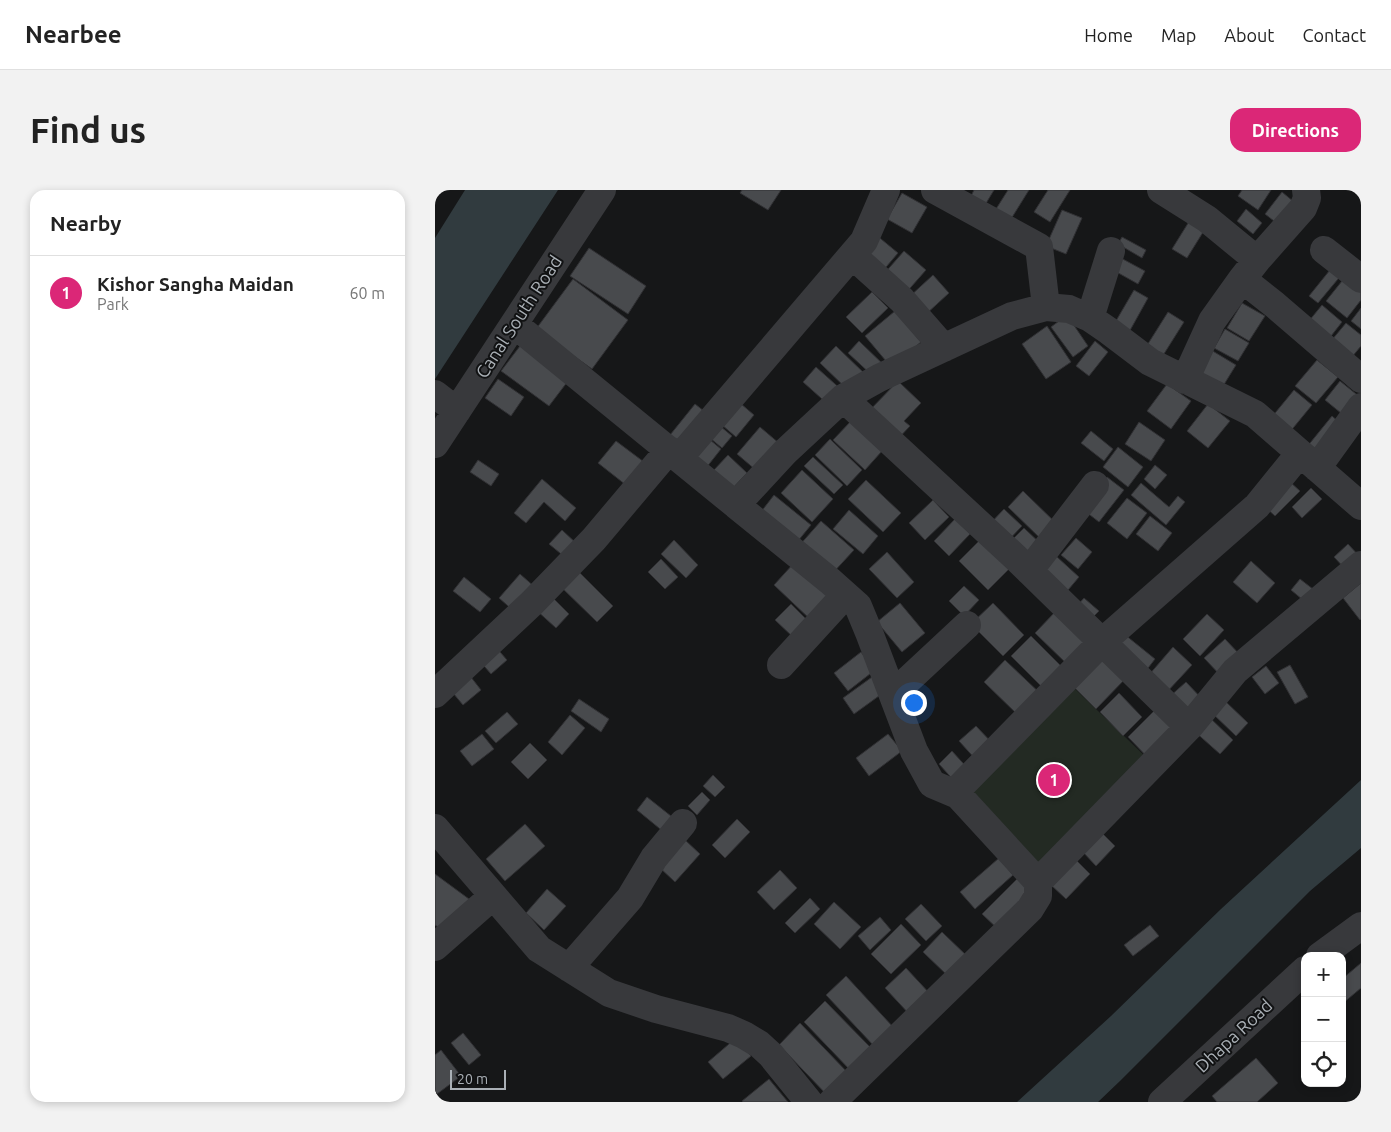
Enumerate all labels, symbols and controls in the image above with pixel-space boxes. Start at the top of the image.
text: Nearbee [25,21,122,48]
text: Home [1084,25,1133,45]
text: Map [1161,25,1196,45]
text: About [1224,25,1274,45]
text: Contact [1302,25,1366,45]
button: Directions [1230,108,1361,152]
text: Find us [30,110,146,150]
text: Nearby [50,211,121,235]
street label: Canal South Road [471,252,565,381]
text: Kishor Sangha Maidan [97,273,294,295]
text: 1 [61,284,71,302]
text: 60 m [349,284,385,302]
text: Park [97,295,129,313]
your location [901,690,927,716]
pin: 1 [1038,761,1070,799]
map controls [1301,952,1346,1087]
button: + [1301,952,1346,997]
street label: Dhapa Road [1191,995,1276,1076]
button: − [1301,997,1346,1042]
button: locate [1301,1042,1346,1087]
scale bar [450,1067,506,1090]
text: 20 m [457,1071,488,1087]

